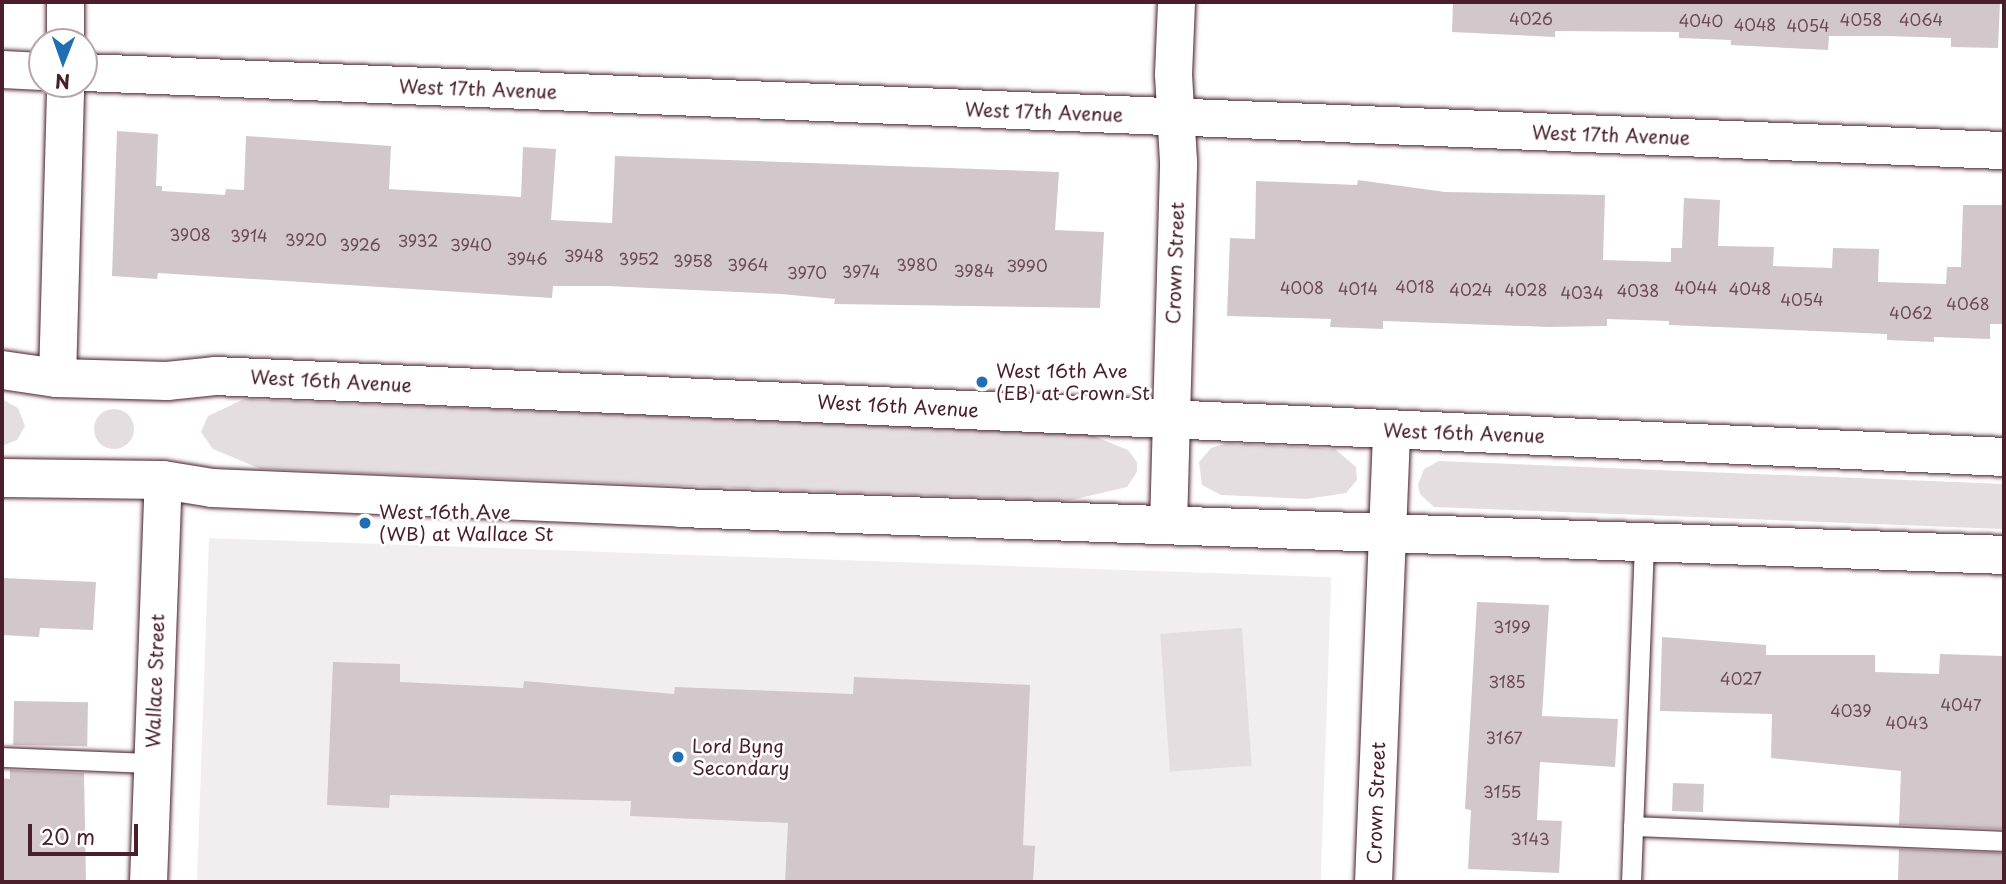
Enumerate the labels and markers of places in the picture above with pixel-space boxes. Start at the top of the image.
place label: West 16th Ave (EB) at Crown St [996,360,1151,404]
marker: West 16th Ave (EB) at Crown St [974,374,990,390]
place label: West 16th Ave (WB) at Wallace St [379,501,555,545]
marker: West 16th Ave (WB) at Wallace St [357,515,373,531]
place label: Lord Byng Secondary [692,735,789,779]
marker: Lord Byng Secondary [670,749,686,765]

